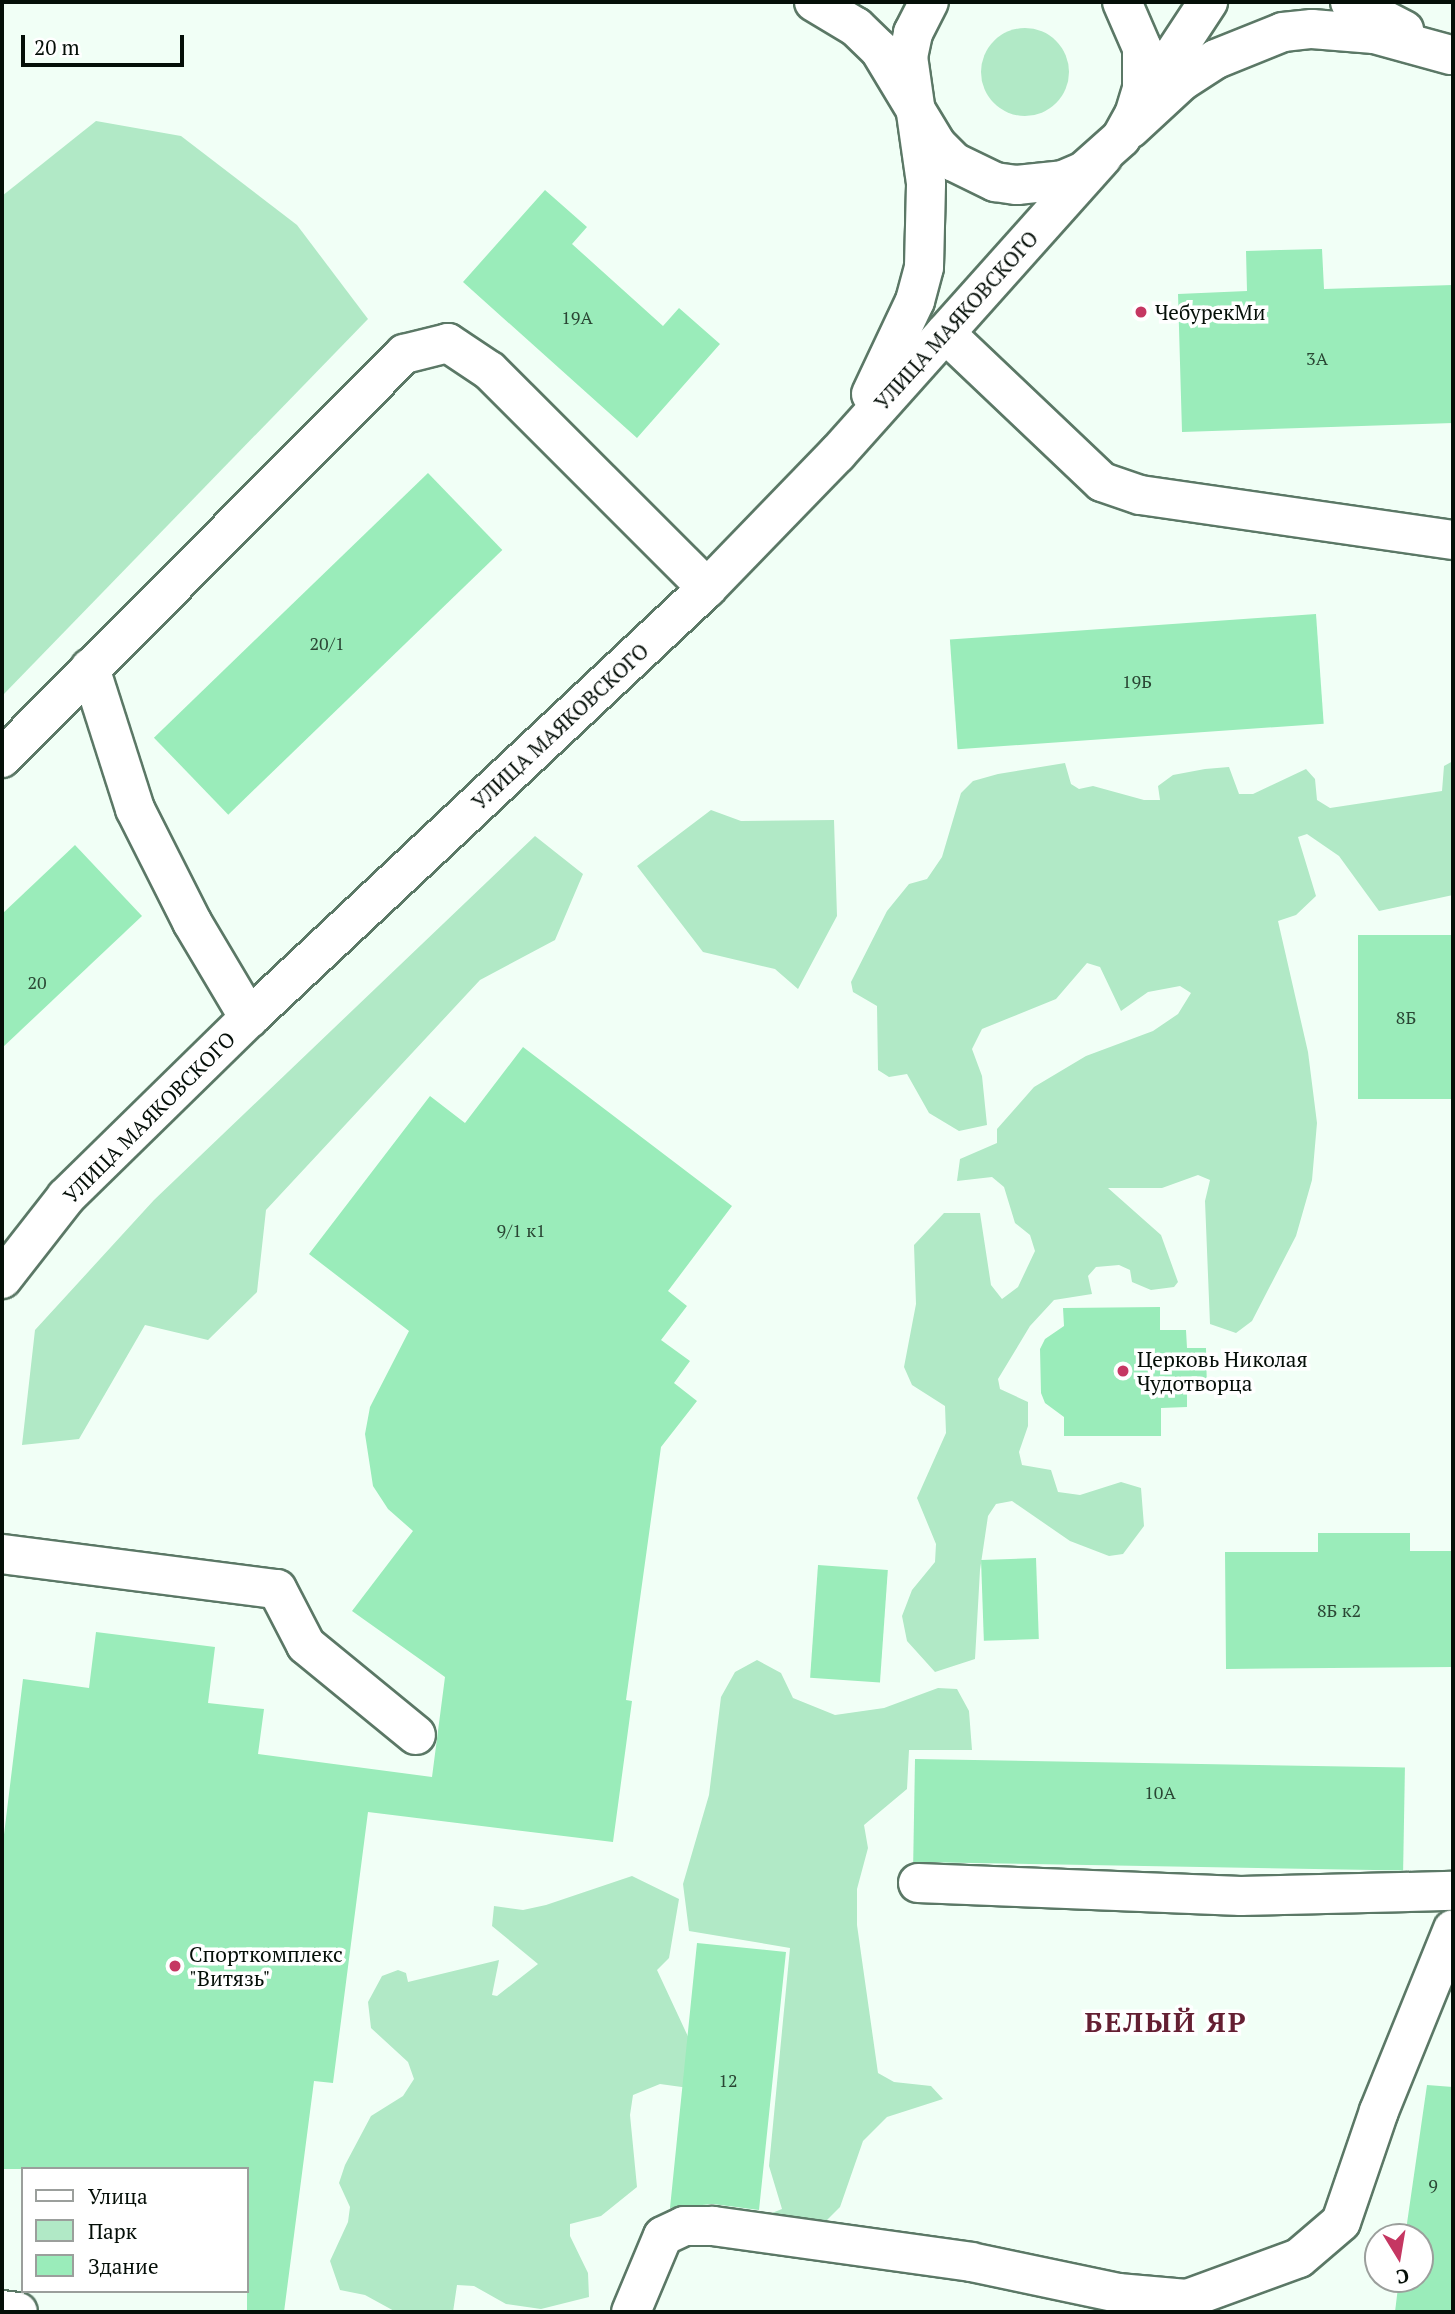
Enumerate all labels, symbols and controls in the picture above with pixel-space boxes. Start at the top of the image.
scale bar [24,21,187,65]
text: 20 m [34,33,80,61]
street label: УЛИЦА МАЯКОВСКОГО [869,225,1043,415]
place label: ЧебурекМи [1155,299,1266,325]
marker: ЧебурекМи [1133,304,1149,320]
house number: 19А [561,306,593,328]
house number: 3А [1306,347,1328,369]
house number: 20/1 [310,632,344,654]
street label: УЛИЦА МАЯКОВСКОГО [466,637,654,815]
house number: 19Б [1122,670,1152,692]
house number: 20 [27,971,47,993]
house number: 8Б [1396,1006,1416,1028]
street label: УЛИЦА МАЯКОВСКОГО [58,1026,240,1208]
house number: 9/1 к1 [496,1219,546,1241]
place label: Церковь Николая Чудотворца [1137,1346,1308,1396]
marker: Церковь Николая Чудотворца [1115,1363,1131,1379]
house number: 8Б к2 [1317,1599,1361,1621]
house number: 10А [1144,1781,1176,1803]
place label: Спорткомплекс "Витязь" [189,1941,343,1991]
marker: Спорткомплекс "Витязь" [167,1958,183,1974]
district label: БЕЛЫЙ ЯР [1085,2005,1247,2039]
house number: 12 [718,2069,738,2091]
legend [21,2167,248,2293]
house number: 9 [1428,2174,1438,2196]
text: Улица [88,2182,148,2210]
text: Парк [88,2217,137,2245]
north arrow [1364,2223,1434,2293]
text: Здание [88,2252,159,2280]
text: С [1394,2264,1411,2291]

